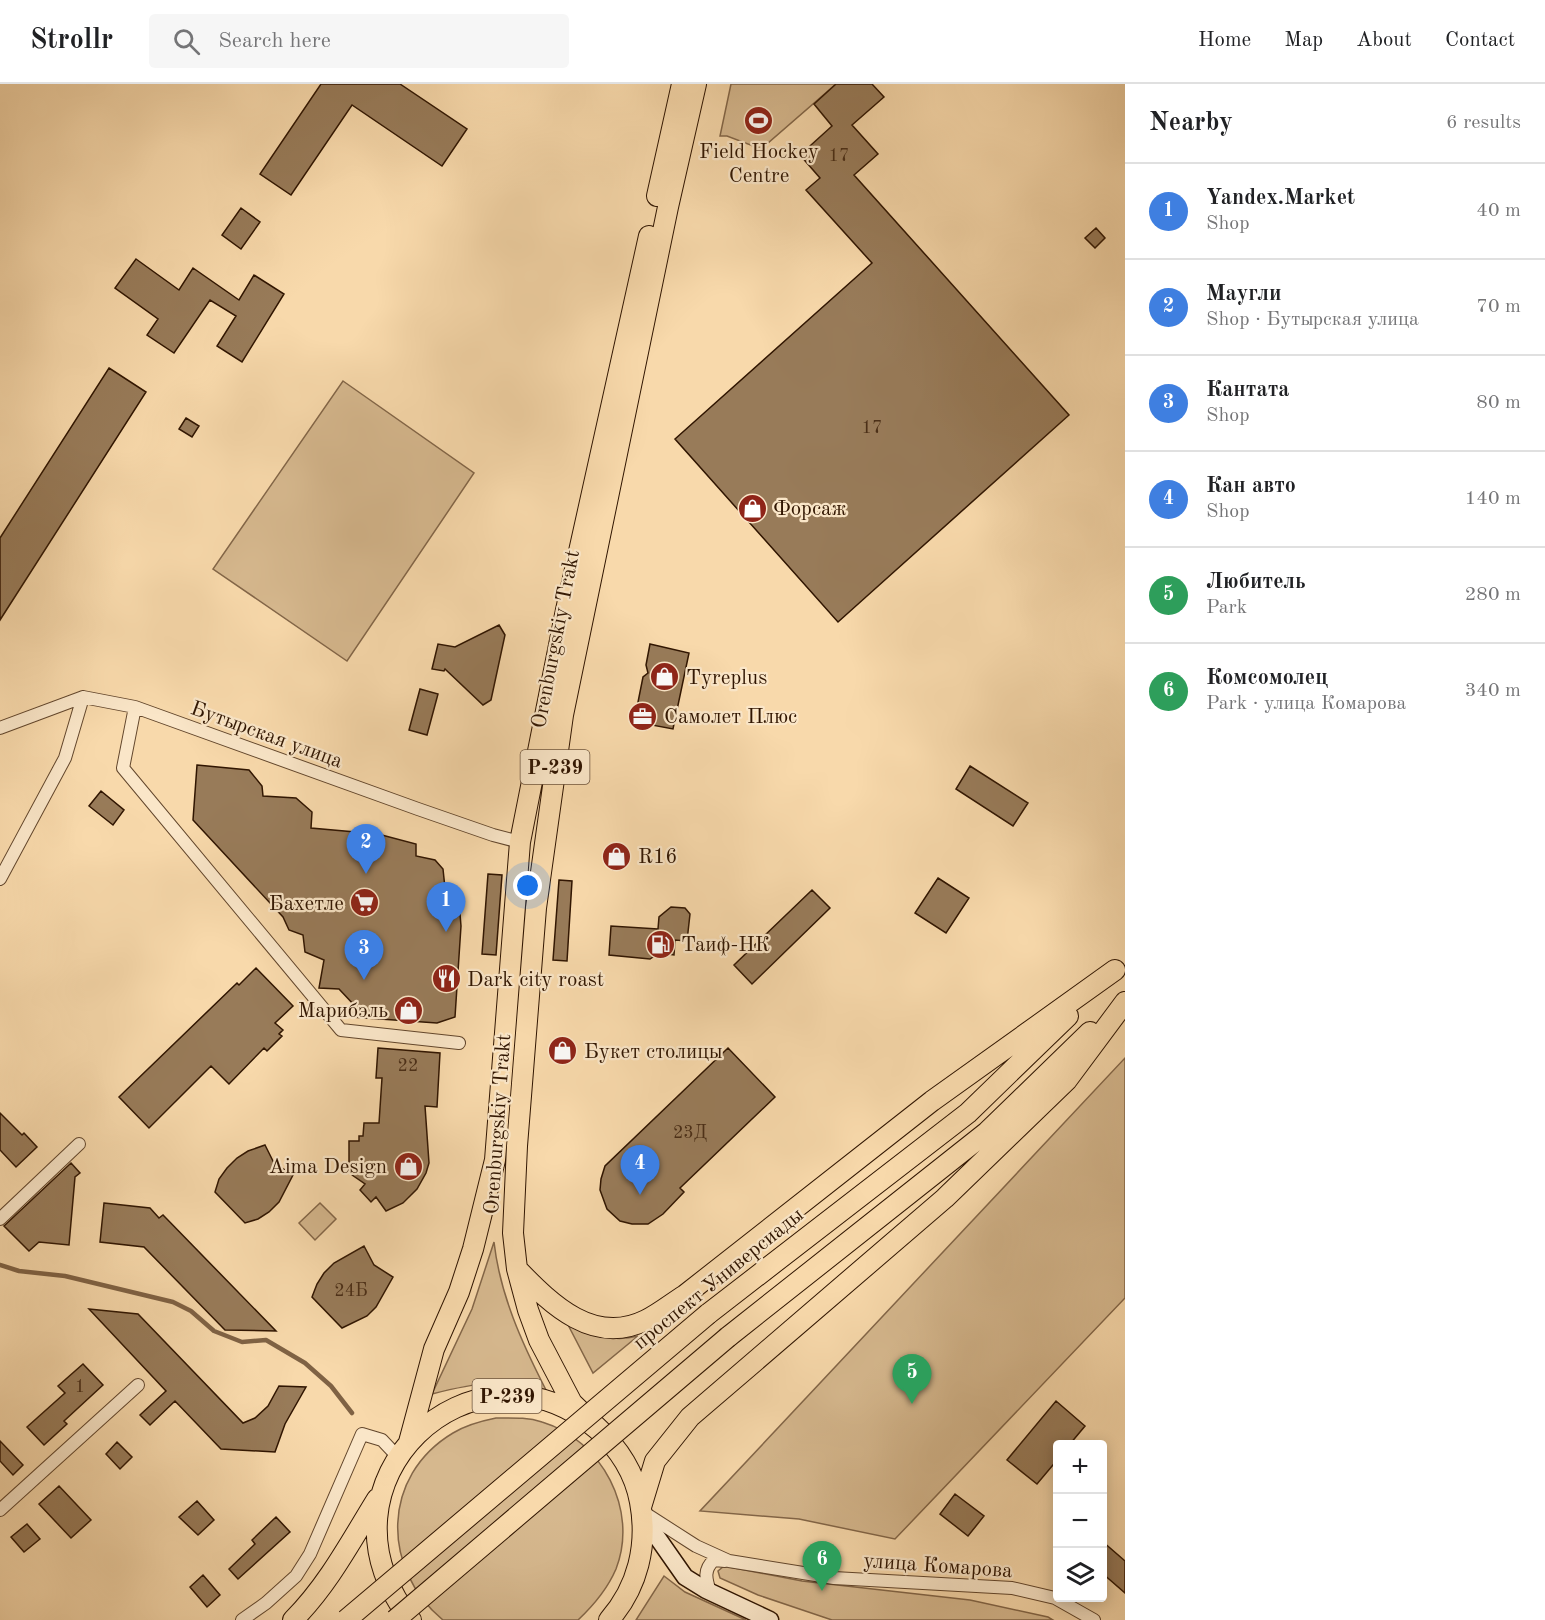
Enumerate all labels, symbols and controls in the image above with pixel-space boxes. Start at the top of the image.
search box [149,14,569,68]
icon: search [170,25,203,58]
text: Strollr [30,27,113,55]
text: Search here [218,30,331,52]
text: Home [1198,30,1251,51]
text: Map [1284,30,1323,51]
text: About [1356,30,1412,51]
text: Contact [1445,30,1515,51]
sports icon: Field Hockey Centre [743,104,775,136]
text: Nearby [1149,110,1233,136]
text: 6 results [1446,113,1521,133]
place label: Field Hockey Centre [699,142,819,187]
house number: 17 [829,147,849,165]
text: Yandex.Market [1206,187,1355,209]
text: 1 [1163,201,1174,221]
text: 40 m [1476,201,1521,221]
text: Shop [1206,214,1250,234]
text: Маугли [1206,283,1282,305]
text: 2 [1163,297,1174,317]
text: 70 m [1476,297,1521,317]
text: Shop · Бутырская улица [1206,310,1419,330]
text: Кантата [1206,379,1289,401]
text: 3 [1163,393,1174,413]
text: 80 m [1476,393,1521,413]
text: Shop [1206,406,1250,426]
house number: 17 [862,419,882,437]
text: Кан авто [1206,475,1296,497]
text: 4 [1163,489,1174,509]
text: 140 m [1465,489,1521,509]
shop icon: Форсаж [736,492,768,524]
place label: Форсаж [773,499,847,520]
text: Shop [1206,502,1250,522]
street label: Orenburgskiy Trakt [529,548,584,730]
text: Любитель [1206,571,1306,593]
text: 5 [1163,585,1174,605]
text: 280 m [1465,585,1521,605]
text: Park [1206,598,1247,618]
shop icon: Tyreplus [649,661,681,693]
text: Комсомолец [1206,667,1328,689]
place label: Tyreplus [686,668,767,689]
text: 6 [1163,681,1174,701]
text: 340 m [1465,681,1521,701]
text: Park · улица Комарова [1206,694,1406,714]
street label: Бутырская улица [188,698,345,773]
office icon: Самолет Плюс [627,700,659,732]
place label: Самолет Плюс [664,707,797,728]
road number: Р-239 [520,750,590,784]
pin: 2 [346,824,386,874]
shop icon: R16 [601,840,633,872]
place label: R16 [638,847,677,868]
your location [513,871,542,900]
pin: 1 [426,882,466,932]
supermarket icon: Бахетле [349,887,381,919]
place label: Бахетле [269,894,344,915]
fuel station icon: Таиф-НК [644,928,676,960]
pin: 3 [344,930,384,980]
place label: Таиф-НК [681,935,770,956]
restaurant icon: Dark city roast [430,963,462,995]
place label: Dark city roast [467,970,604,991]
shop icon: Марибэль [393,994,425,1026]
place label: Марибэль [298,1001,388,1022]
street label: Orenburgskiy Trakt [482,1033,515,1215]
shop icon: Букет столицы [547,1035,579,1067]
place label: Букет столицы [584,1042,723,1063]
house number: 22 [398,1057,418,1075]
house number: 23Д [673,1124,707,1142]
pin: 4 [620,1146,660,1195]
shop icon: Aima Design [392,1150,424,1182]
place label: Aima Design [269,1157,387,1178]
street label: проспект Универсиады [630,1204,808,1354]
house number: 24Б [334,1282,368,1300]
pin: 5 [892,1354,932,1404]
house number: 1 [75,1378,85,1396]
road number: Р-239 [472,1379,542,1413]
map controls [1053,1440,1107,1602]
button: + [1053,1440,1107,1494]
button: − [1053,1494,1107,1548]
pin: 6 [802,1542,842,1591]
button: layers [1053,1548,1107,1602]
street label: улица Комарова [863,1551,1013,1582]

